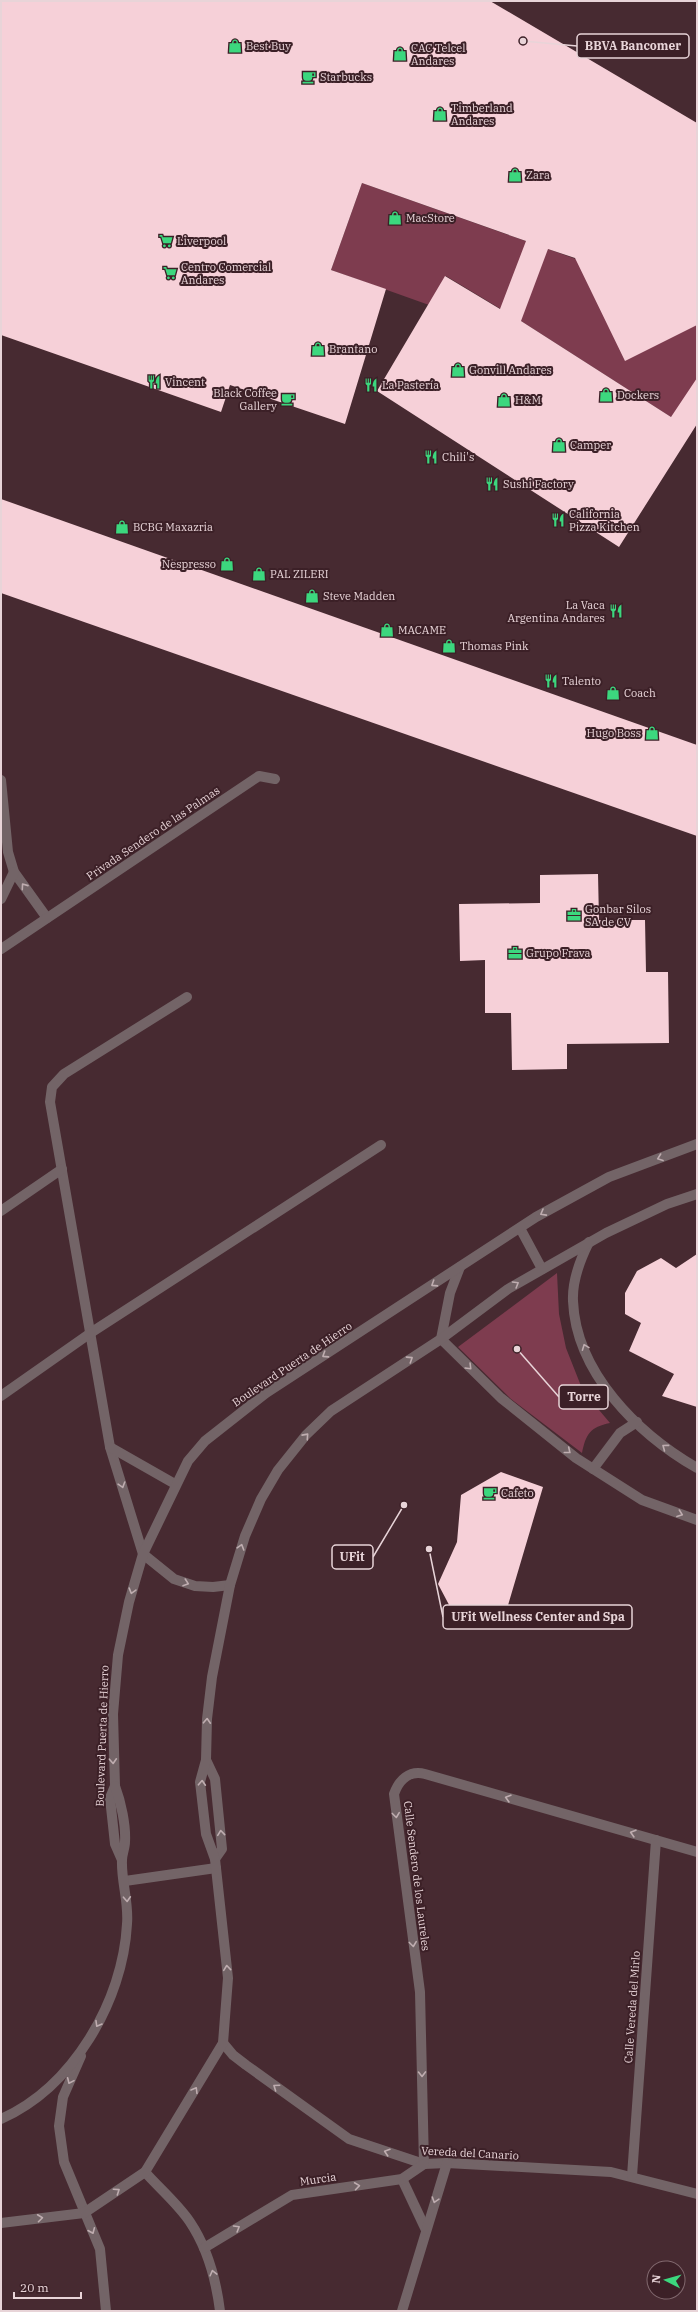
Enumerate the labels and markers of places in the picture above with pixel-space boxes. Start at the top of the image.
callout: BBVA Bancomer [577,34,689,58]
shop icon: Best Buy [227,38,243,54]
place label: Best Buy [246,39,291,53]
place label: CAC Telcel Andares [411,41,466,68]
shop icon: CAC Telcel Andares [392,46,408,62]
cafe icon: Starbucks [301,69,317,85]
place label: Starbucks [320,70,372,84]
place label: Timberland Andares [451,101,513,128]
shop icon: Timberland Andares [432,106,448,122]
shop icon: Zara [507,167,523,183]
place label: Zara [526,168,550,182]
shop icon: MacStore [387,210,403,226]
place label: MacStore [406,211,455,225]
supermarket icon: Liverpool [158,233,174,249]
place label: Liverpool [177,234,226,248]
place label: Centro Comercial Andares [181,260,271,287]
supermarket icon: Centro Comercial Andares [162,265,178,281]
shop icon: Brantano [310,341,326,357]
place label: Brantano [329,342,377,356]
shop icon: Gonvill Andares [450,362,466,378]
place label: Gonvill Andares [469,363,552,377]
restaurant icon: Vincent [146,374,162,390]
place label: Vincent [165,375,205,389]
restaurant icon: La Pastería [363,377,379,393]
place label: La Pastería [382,378,439,392]
place label: Black Coffee Gallery [213,386,277,413]
shop icon: Dockers [598,387,614,403]
place label: Dockers [617,388,659,402]
cafe icon: Black Coffee Gallery [280,391,296,407]
shop icon: H&M [496,392,512,408]
place label: H&M [515,393,541,407]
shop icon: Camper [551,437,567,453]
place label: Camper [570,438,611,452]
restaurant icon: Chili's [423,449,439,465]
place label: Chili's [442,450,474,464]
restaurant icon: Sushi Factory [484,476,500,492]
place label: Sushi Factory [503,477,574,491]
place label: California Pizza Kitchen [569,507,640,534]
restaurant icon: California Pizza Kitchen [550,512,566,528]
shop icon: BCBG Maxazria [114,519,130,535]
place label: BCBG Maxazria [133,520,213,534]
shop icon: Nespresso [219,556,235,572]
place label: Nespresso [162,557,216,571]
shop icon: PAL ZILERI [251,566,267,582]
place label: PAL ZILERI [270,567,329,581]
shop icon: Steve Madden [304,588,320,604]
place label: Steve Madden [323,589,395,603]
place label: La Vaca Argentina Andares [507,598,605,625]
restaurant icon: La Vaca Argentina Andares [608,603,624,619]
shop icon: MACAME [379,622,395,638]
place label: MACAME [398,623,446,637]
shop icon: Thomas Pink [441,638,457,654]
place label: Thomas Pink [460,639,529,653]
restaurant icon: Talento [543,673,559,689]
place label: Talento [562,674,601,688]
shop icon: Coach [605,685,621,701]
place label: Coach [624,686,656,700]
shop icon: Hugo Boss [644,725,660,741]
place label: Hugo Boss [587,726,641,740]
place label: Gonbar Silos SA de CV [585,902,651,929]
office icon: Gonbar Silos SA de CV [566,907,582,923]
office icon: Grupo Frava [507,945,523,961]
place label: Grupo Frava [526,946,591,960]
callout: Torre [559,1385,608,1409]
cafe icon: Cafeto [482,1485,498,1501]
place label: Cafeto [501,1486,534,1500]
callout: UFit [332,1545,373,1569]
callout: UFit Wellness Center and Spa [443,1605,632,1629]

